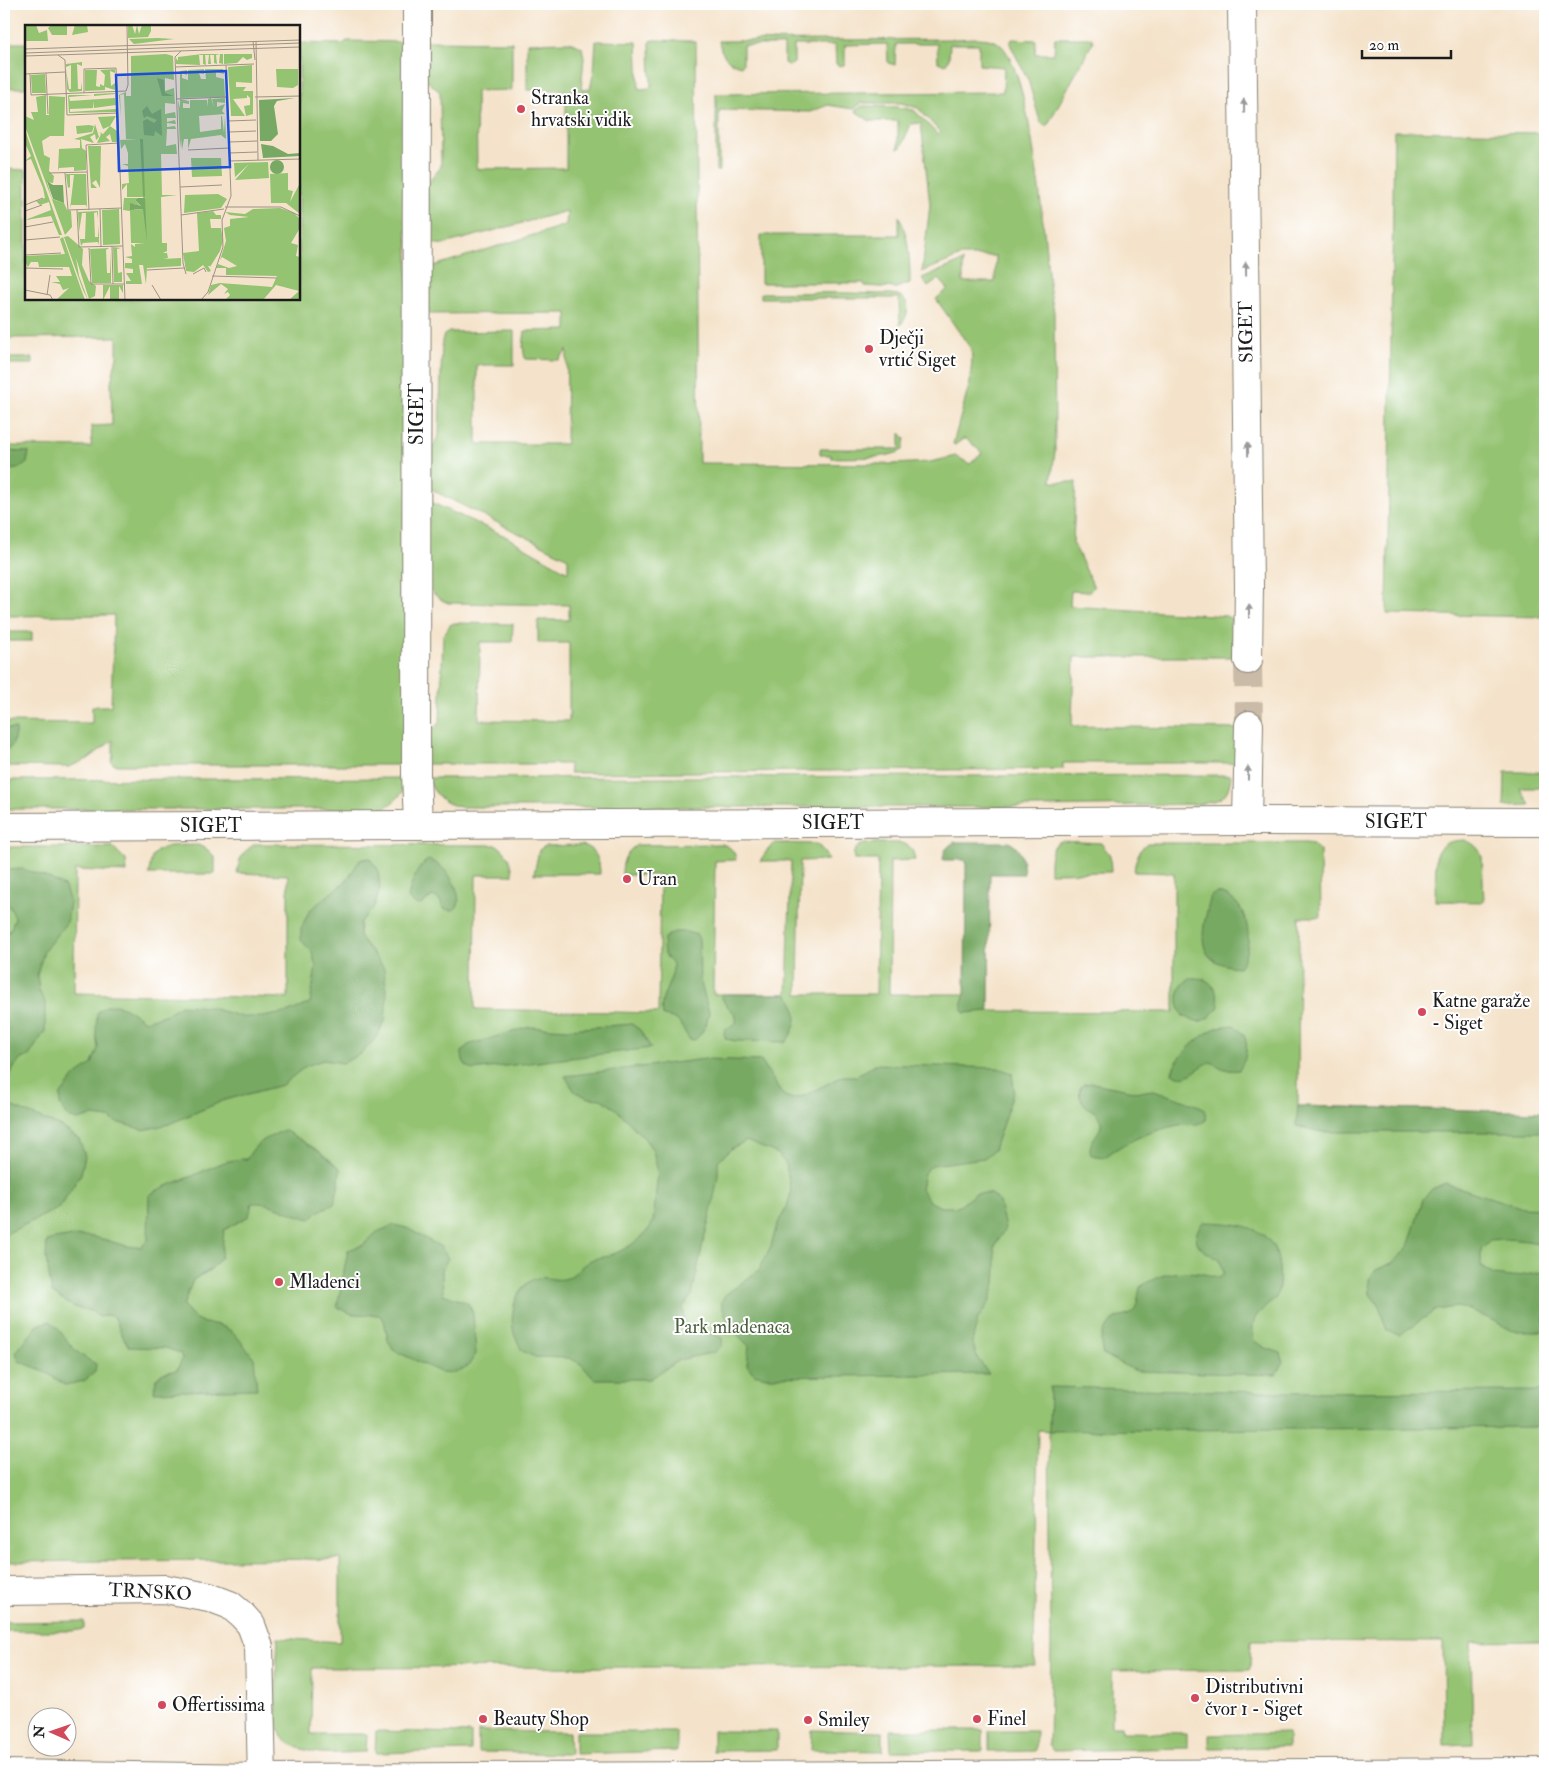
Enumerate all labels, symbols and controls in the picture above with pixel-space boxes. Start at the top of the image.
inset map [25,25,300,300]
scale bar [1362,28,1450,60]
text: 20 m [1369,36,1399,55]
place label: Stranka hrvatski vidik [531,86,632,132]
one-way arrow [1240,98,1248,114]
marker: Stranka hrvatski vidik [515,103,527,115]
one-way arrow [1242,261,1250,277]
street label: SIGET [1233,301,1259,363]
place label: Dječji vrtić Siget [878,326,956,372]
marker: Dječji vrtić Siget [863,343,875,355]
street label: SIGET [405,383,429,445]
one-way arrow [1244,441,1252,457]
one-way arrow [1245,603,1253,619]
one-way arrow [1244,765,1252,781]
street label: SIGET [1365,810,1427,834]
street label: SIGET [802,811,864,835]
street label: SIGET [180,814,242,838]
place label: Uran [637,867,677,891]
marker: Uran [621,873,633,885]
place label: Katne garaže - Siget [1432,989,1530,1035]
marker: Katne garaže - Siget [1416,1006,1428,1018]
place label: Mladenci [289,1270,360,1294]
marker: Mladenci [273,1276,285,1288]
park label: Park mladenaca [674,1315,790,1339]
street label: TRNSKO [108,1578,192,1606]
place label: Distributivni čvor 1 - Siget [1205,1675,1303,1721]
marker: Distributivni čvor 1 - Siget [1189,1692,1201,1704]
place label: Offertissima [172,1693,265,1717]
marker: Offertissima [156,1699,168,1711]
place label: Beauty Shop [493,1707,589,1732]
place label: Finel [987,1707,1027,1731]
north arrow [28,1708,78,1758]
place label: Smiley [818,1708,870,1732]
marker: Beauty Shop [477,1713,489,1725]
marker: Finel [971,1713,983,1725]
marker: Smiley [802,1714,814,1726]
text: N [31,1725,48,1739]

